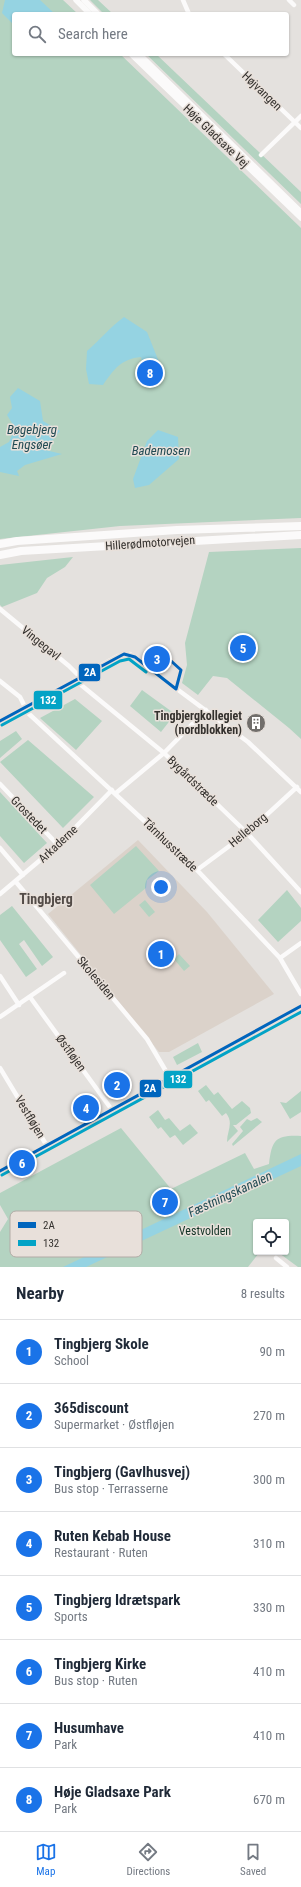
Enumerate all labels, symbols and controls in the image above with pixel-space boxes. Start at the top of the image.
search box [12,12,289,56]
icon: search [26,23,48,45]
text: Search here [58,25,128,43]
street label: Højvangen [239,69,285,114]
street label: Høje Gladsaxe Vej [180,101,252,171]
pin: 8 [137,358,163,388]
water label: Bøgebjerg Engsøer [7,422,57,452]
water label: Bademosen [132,443,190,458]
street label: Hillerødmotorvejen [105,533,196,553]
street label: Vingegavl [19,623,63,663]
pin: 5 [230,633,256,663]
pin: 3 [144,644,170,674]
line badge: 2A [78,663,101,682]
text: 2A [84,666,96,679]
line badge: 132 [33,690,63,710]
text: 132 [40,694,57,707]
place label: Tingbjergkollegiet (nordblokken) [154,709,242,737]
building icon: Tingbjergkollegiet (nordblokken) [245,712,267,734]
street label: Bygårdstræde [165,753,222,809]
street label: Grostedet [8,793,50,837]
street label: Helleborg [226,810,270,850]
street label: Tårnhusstræde [140,815,201,875]
street label: Arkaderne [36,822,81,866]
your location [151,877,171,897]
district label: Tingbjerg [19,891,73,907]
pin: 1 [148,939,174,969]
street label: Skolesiden [74,954,118,1002]
street label: Østfløjen [53,1032,89,1074]
pin: 2 [104,1070,130,1100]
line badge: 132 [163,1070,193,1089]
text: 132 [170,1073,187,1086]
line badge: 2A [139,1079,162,1098]
text: 2A [144,1082,156,1095]
street label: Vestfløjen [12,1093,48,1141]
pin: 4 [73,1093,99,1123]
pin: 6 [9,1148,35,1178]
water label: Fæstningskanalen [186,1168,274,1220]
pin: 7 [152,1187,178,1217]
legend [10,1211,142,1257]
text: 2A [43,1219,55,1232]
map controls [253,1219,289,1255]
button: locate [253,1219,289,1255]
park label: Vestvolden [179,1224,231,1238]
text: 132 [43,1237,59,1250]
text: Nearby [16,1283,64,1303]
text: 8 results [241,1286,285,1301]
text: Tingbjerg Skole [54,1335,149,1353]
text: 1 [26,1344,32,1359]
text: 90 m [259,1344,285,1359]
text: School [54,1353,89,1368]
text: 365discount [54,1399,129,1417]
text: 2 [26,1408,32,1423]
text: 270 m [253,1408,285,1423]
text: Supermarket · Østfløjen [54,1417,174,1432]
text: Tingbjerg (Gavlhusvej) [54,1463,190,1481]
text: 3 [26,1472,32,1487]
text: 300 m [253,1472,285,1487]
text: Bus stop · Terrasserne [54,1481,168,1496]
text: Ruten Kebab House [54,1527,171,1545]
text: 4 [26,1536,32,1551]
text: 310 m [253,1536,285,1551]
text: Restaurant · Ruten [54,1545,148,1560]
text: Tingbjerg Idrætspark [54,1591,180,1609]
text: 5 [26,1600,32,1615]
text: 330 m [253,1600,285,1615]
text: Sports [54,1609,88,1624]
text: Tingbjerg Kirke [54,1655,146,1673]
text: 6 [26,1664,32,1679]
text: 410 m [253,1664,285,1679]
text: Bus stop · Ruten [54,1673,137,1688]
text: Husumhave [54,1719,124,1737]
text: 7 [26,1728,32,1743]
text: 410 m [253,1728,285,1743]
text: Park [54,1737,77,1752]
text: Høje Gladsaxe Park [54,1783,171,1801]
text: 8 [26,1792,32,1807]
text: 670 m [253,1792,285,1807]
text: Park [54,1801,77,1816]
tab: Map [35,1841,57,1878]
tab: Directions [126,1841,170,1878]
tab: Saved [240,1841,266,1878]

